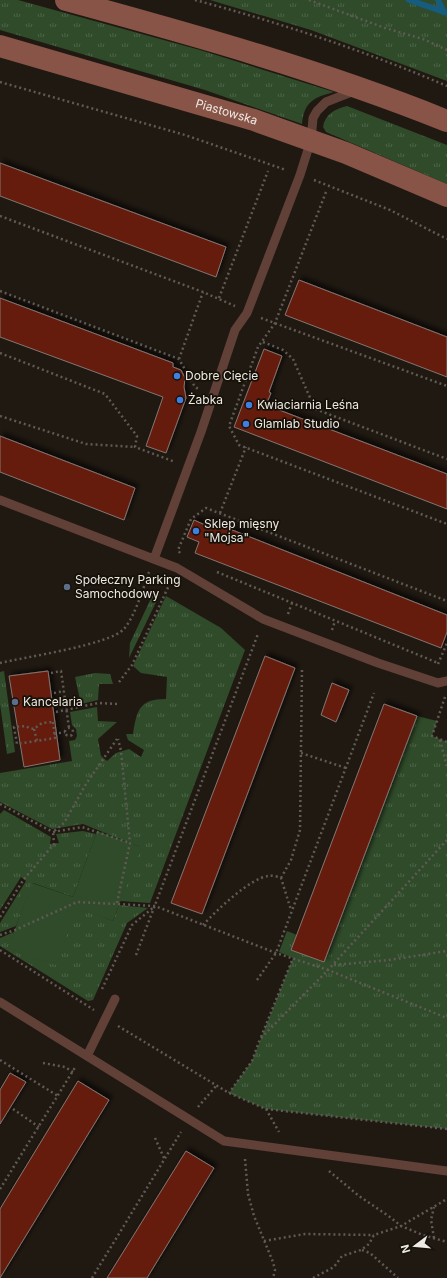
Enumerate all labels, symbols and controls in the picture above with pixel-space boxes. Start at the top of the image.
street label: Piastowska [194,95,260,128]
place label: Dobre Cięcie [185,368,258,383]
marker: Dobre Cięcie [172,371,182,381]
place label: Żabka [188,392,223,407]
marker: Żabka [175,395,185,405]
place label: Kwiaciarnia Leśna [257,397,359,412]
marker: Kwiaciarnia Leśna [244,400,254,410]
place label: Glamlab Studio [254,416,340,431]
marker: Glamlab Studio [241,419,251,429]
place label: Sklep mięsny "Mojsa" [204,516,280,545]
marker: Sklep mięsny "Mojsa" [191,526,201,536]
place label: Społeczny Parking Samochodowy [75,572,181,601]
marker: Społeczny Parking Samochodowy [62,582,72,592]
place label: Kancelaria [23,694,83,709]
marker: Kancelaria [10,697,20,707]
north arrow [395,1226,435,1266]
text: N [398,1243,413,1255]

